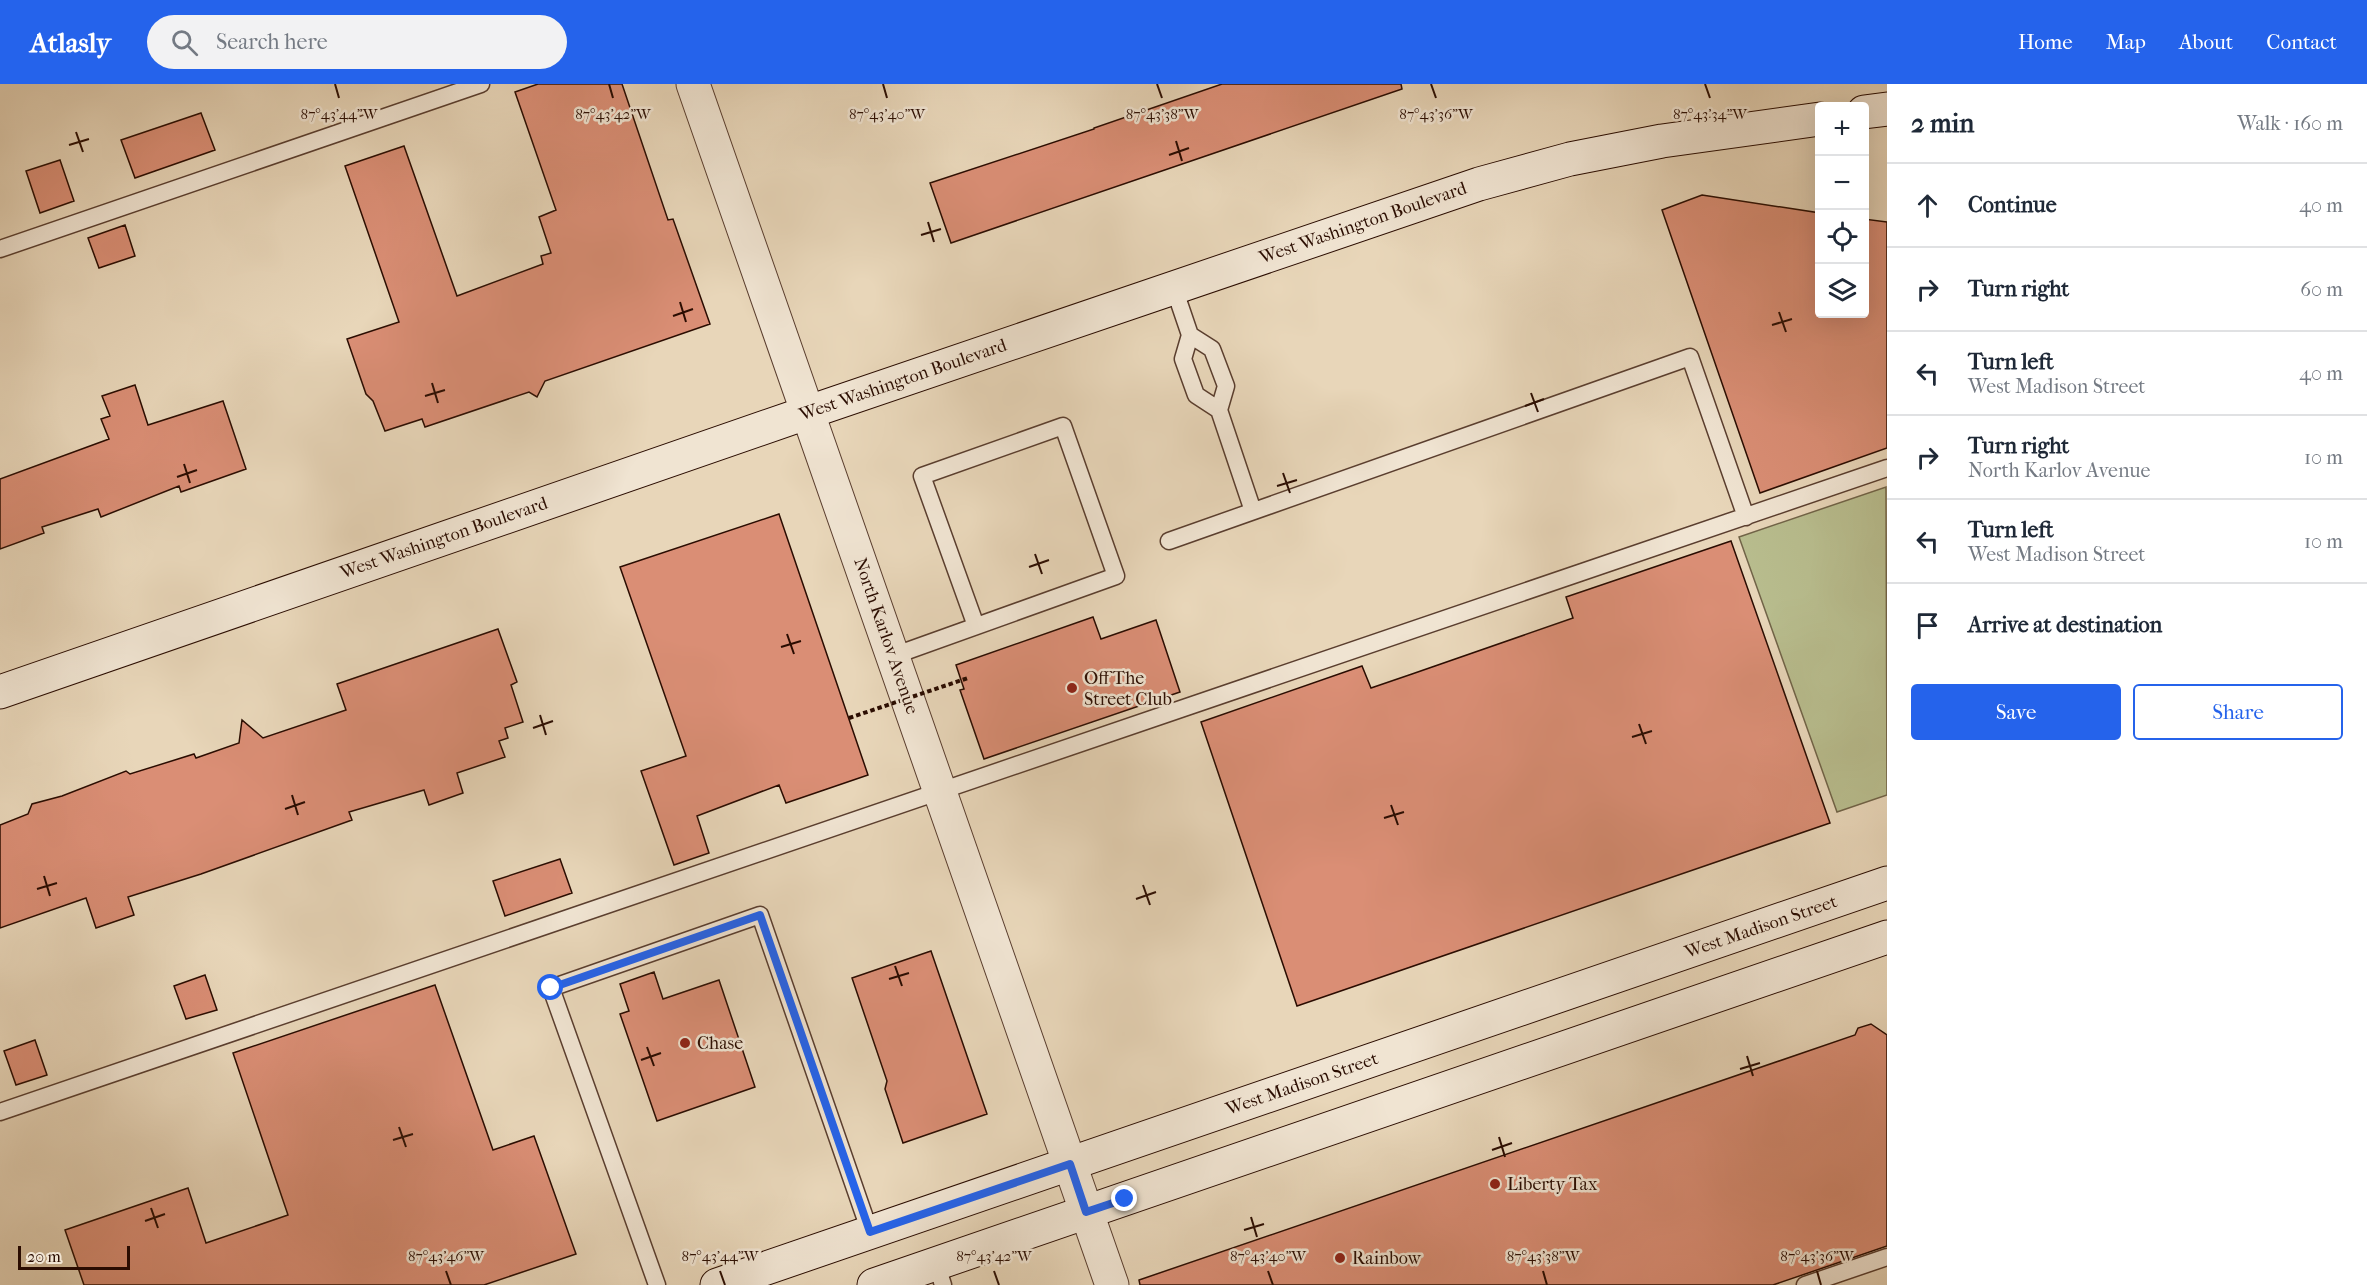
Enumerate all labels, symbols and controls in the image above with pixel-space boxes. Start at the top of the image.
search box [147,15,567,69]
text: Atlasly [30,26,111,59]
icon: search [168,26,201,59]
text: Search here [216,29,328,55]
text: Home [2018,30,2073,54]
text: Map [2106,30,2146,54]
text: About [2179,30,2233,54]
text: Contact [2266,30,2337,54]
map controls [1815,102,1869,318]
button: + [1815,102,1869,156]
text: 87°43'44"W [301,105,379,123]
text: 87°43'42"W [575,105,652,123]
text: 87°43'40"W [849,105,926,123]
text: 87°43'38"W [1126,105,1200,123]
text: 87°43'36"W [1399,105,1474,123]
text: 87°43'34"W [1673,105,1748,123]
text: 2 min [1911,108,1974,139]
text: Walk · 160 m [2237,112,2343,135]
button: − [1815,156,1869,210]
street label: West Washington Boulevard [1256,178,1470,269]
icon: ahead [1911,189,1944,222]
text: Continue [1968,192,2057,218]
text: 40 m [2299,194,2343,217]
button: locate [1815,210,1869,264]
button: layers [1815,264,1869,318]
icon: right [1911,273,1944,306]
text: Turn right [1968,276,2069,302]
text: 60 m [2300,278,2343,301]
street label: West Washington Boulevard [796,335,1010,426]
text: Turn left [1968,349,2054,375]
icon: left [1911,357,1944,390]
text: 40 m [2299,362,2343,385]
text: West Madison Street [1968,375,2145,398]
text: Turn right [1968,433,2069,459]
icon: right [1911,441,1944,474]
text: 10 m [2304,446,2343,469]
text: North Karlov Avenue [1968,459,2151,482]
street label: West Washington Boulevard [337,493,551,584]
text: Turn left [1968,517,2054,543]
icon: left [1911,525,1944,558]
text: 10 m [2304,530,2343,553]
text: West Madison Street [1968,543,2145,566]
street label: North Karlov Avenue [849,555,923,717]
icon: arrive [1911,609,1944,642]
text: Arrive at destination [1968,612,2162,638]
place label: Off The Street Club [1084,668,1172,710]
marker: Off The Street Club [1065,681,1079,695]
button: Save [1911,684,2121,740]
button: Share [2133,684,2343,740]
street label: West Madison Street [1681,891,1840,963]
route start [537,974,563,1000]
place label: Chase [697,1033,743,1054]
marker: Chase [678,1036,692,1050]
street label: West Madison Street [1222,1048,1381,1120]
place label: Liberty Tax [1507,1174,1598,1195]
marker: Liberty Tax [1488,1177,1502,1191]
route end [1111,1185,1137,1211]
scale bar [18,1243,130,1270]
text: 20 m [27,1247,61,1266]
text: 87°43'46"W [408,1247,485,1265]
text: 87°43'44"W [682,1247,760,1265]
text: 87°43'42"W [956,1247,1033,1265]
text: 87°43'40"W [1230,1247,1307,1265]
text: 87°43'38"W [1507,1247,1581,1265]
text: 87°43'36"W [1780,1247,1855,1265]
place label: Rainbow [1352,1248,1422,1269]
marker: Rainbow [1333,1251,1347,1265]

